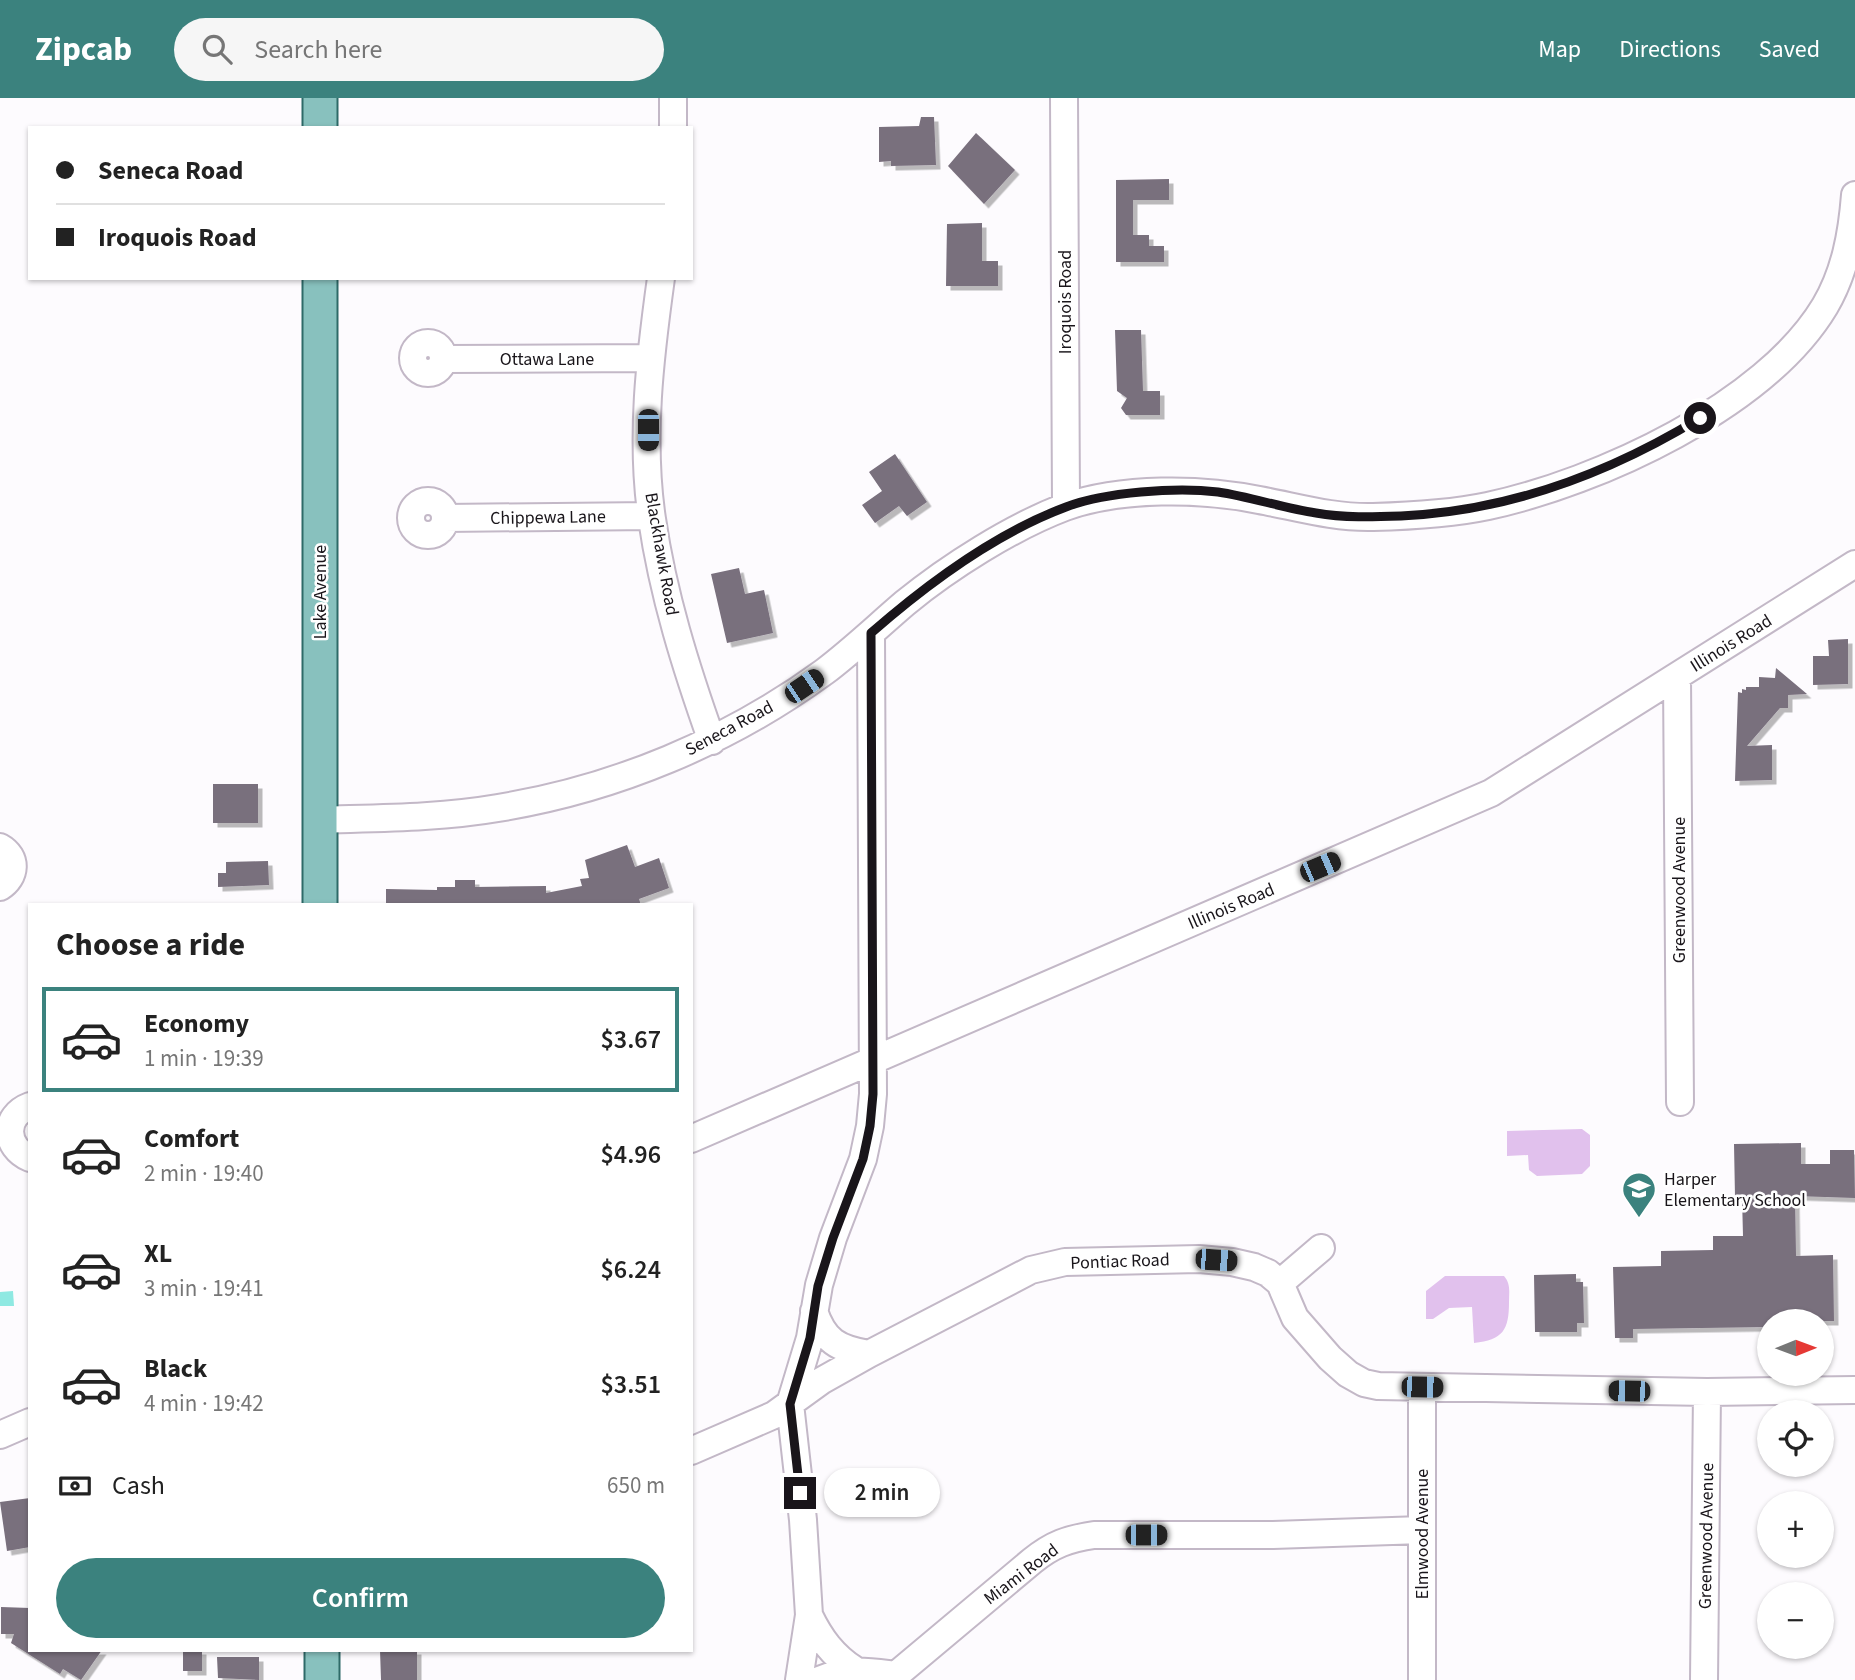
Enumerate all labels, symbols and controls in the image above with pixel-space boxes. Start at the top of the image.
search box [174,18,664,81]
text: Zipcab [35,26,132,73]
icon: search [198,30,236,68]
text: Search here [254,31,382,68]
text: Map [1538,32,1581,67]
text: Directions [1619,32,1721,67]
text: Saved [1759,32,1820,67]
text: Seneca Road [98,152,244,189]
text: Iroquois Road [98,219,257,256]
street label: Iroquois Road [1053,250,1078,354]
street label: Ottawa Lane [500,347,594,372]
route start [1684,402,1716,434]
car [638,409,659,451]
street label: Blackhawk Road [638,491,685,617]
street label: Chippewa Lane [490,504,606,531]
street label: Lake Avenue [308,545,333,639]
street label: Illinois Road [1686,608,1777,678]
car [781,666,828,706]
street label: Seneca Road [681,695,778,762]
street label: Greenwood Avenue [1667,817,1692,963]
car [1297,849,1344,885]
street label: Illinois Road [1184,877,1278,936]
text: Choose a ride [56,922,245,968]
text: Economy [144,1005,249,1042]
icon: car [60,1008,123,1071]
text: $3.67 [600,1021,661,1058]
text: 1 min · 19:39 [144,1042,264,1075]
text: Comfort [144,1120,239,1157]
icon: car [60,1123,123,1186]
text: $4.96 [600,1136,661,1173]
text: 2 min · 19:40 [144,1157,264,1190]
place label: Harper Elementary School [1664,1167,1806,1213]
school or university icon: Harper Elementary School [1620,1170,1658,1219]
text: XL [144,1235,172,1272]
icon: car [60,1238,123,1301]
street label: Pontiac Road [1070,1247,1170,1276]
car [1195,1248,1238,1272]
text: $6.24 [600,1251,661,1288]
text: 3 min · 19:41 [144,1272,264,1305]
north arrow [1757,1309,1834,1386]
map controls [1757,1309,1834,1659]
text: Black [144,1350,207,1387]
icon: car [60,1353,123,1416]
text: $3.51 [600,1366,661,1403]
car [1401,1376,1444,1398]
car [1608,1380,1651,1402]
text: 4 min · 19:42 [144,1387,264,1420]
button: locate [1757,1400,1834,1477]
street label: Greenwood Avenue [1693,1463,1720,1609]
icon: cash [56,1467,94,1505]
text: Cash [112,1467,165,1504]
callout: 2 min [824,1468,940,1518]
text: 650 m [607,1469,665,1502]
street label: Elmwood Avenue [1410,1469,1435,1599]
text: 2 min [855,1476,909,1509]
route end [784,1477,816,1509]
button: + [1757,1491,1834,1568]
car [1126,1525,1168,1546]
street label: Miami Road [979,1538,1064,1611]
button: Confirm [56,1558,665,1638]
button: − [1757,1582,1834,1659]

